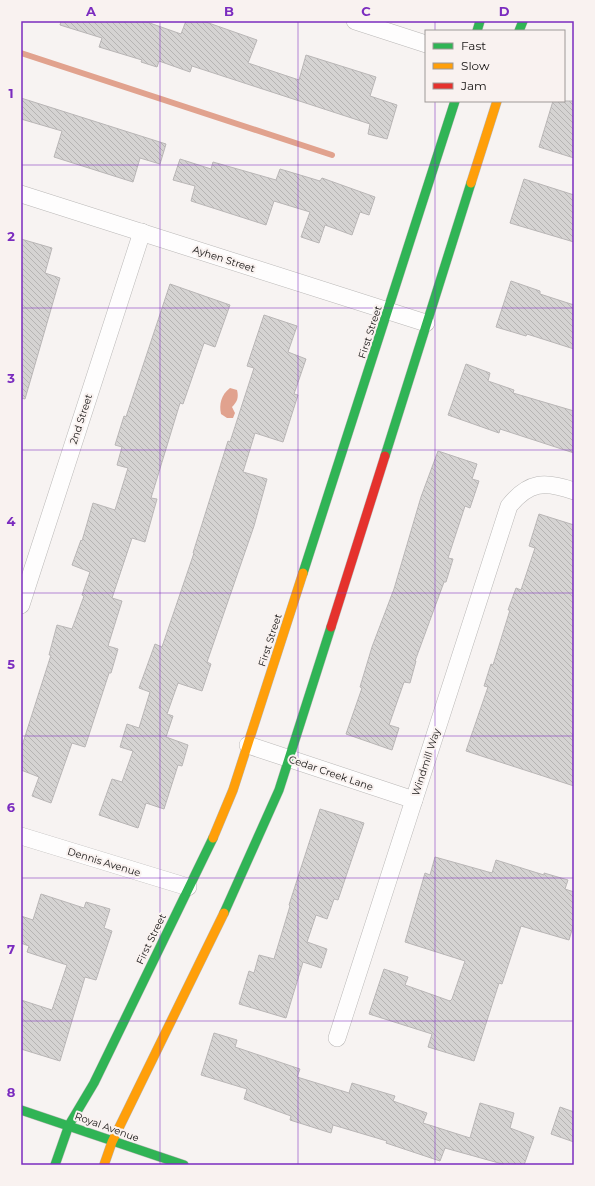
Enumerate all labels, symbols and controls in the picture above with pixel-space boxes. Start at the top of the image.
text: A [85,3,97,19]
text: B [224,3,234,19]
text: C [361,3,371,19]
text: D [499,3,510,19]
legend [425,30,565,102]
text: Fast [461,38,486,53]
text: Slow [461,58,490,73]
text: Jam [460,78,487,93]
text: 1 [8,85,14,101]
text: 2 [7,228,15,244]
street label: Ayhen Street [191,243,257,275]
street label: First Street [355,304,385,360]
text: 3 [6,370,15,386]
street label: 2nd Street [67,392,95,446]
text: 4 [7,513,16,529]
street label: First Street [255,612,285,668]
text: 5 [7,656,15,672]
street label: Windmill Way [409,726,443,797]
street label: Cedar Creek Lane [287,752,375,794]
text: 6 [7,799,16,815]
street label: Dennis Avenue [66,845,142,879]
street label: First Street [133,912,169,966]
text: 7 [7,941,15,957]
text: 8 [7,1084,16,1100]
street label: Royal Avenue [73,1109,141,1145]

